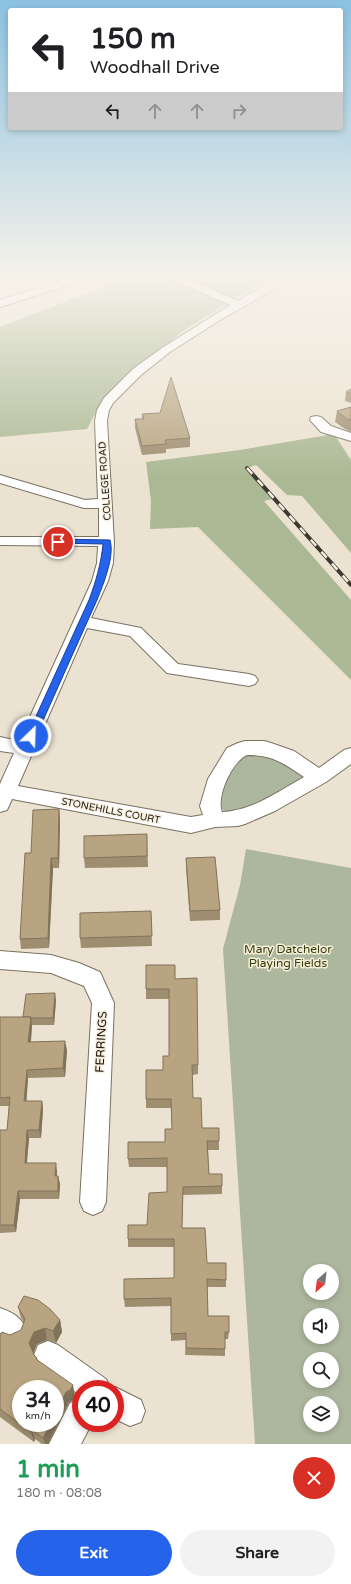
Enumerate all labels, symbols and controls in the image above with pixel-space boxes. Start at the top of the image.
text: 150 m [90,22,176,56]
icon: left [24,24,76,76]
text: Woodhall Drive [90,56,220,78]
icon: left [102,100,124,122]
icon: ahead [144,100,166,122]
icon: ahead [186,100,208,122]
icon: right [228,100,250,122]
street label: COLLEGE ROAD [96,441,114,521]
pin [41,525,75,559]
icon: arrive [47,531,69,553]
position arrow [10,715,52,757]
street label: STONEHILLS COURT [60,796,161,826]
park label: Mary Datchelor Playing Fields [244,942,332,970]
street label: FERRINGS [92,1011,110,1073]
north arrow [303,1264,339,1300]
map controls [303,1264,339,1432]
button: sound [303,1308,339,1344]
button: search [303,1352,339,1388]
speed limit sign: 40 [72,1380,124,1432]
text: 34 [25,1389,51,1413]
button: layers [303,1396,339,1432]
text: km/h [25,1410,51,1422]
text: 1 min [16,1455,80,1484]
button: close [293,1457,335,1499]
text: 180 m · 08:08 [16,1485,102,1501]
button: Exit [16,1530,172,1576]
button: Share [180,1530,335,1576]

